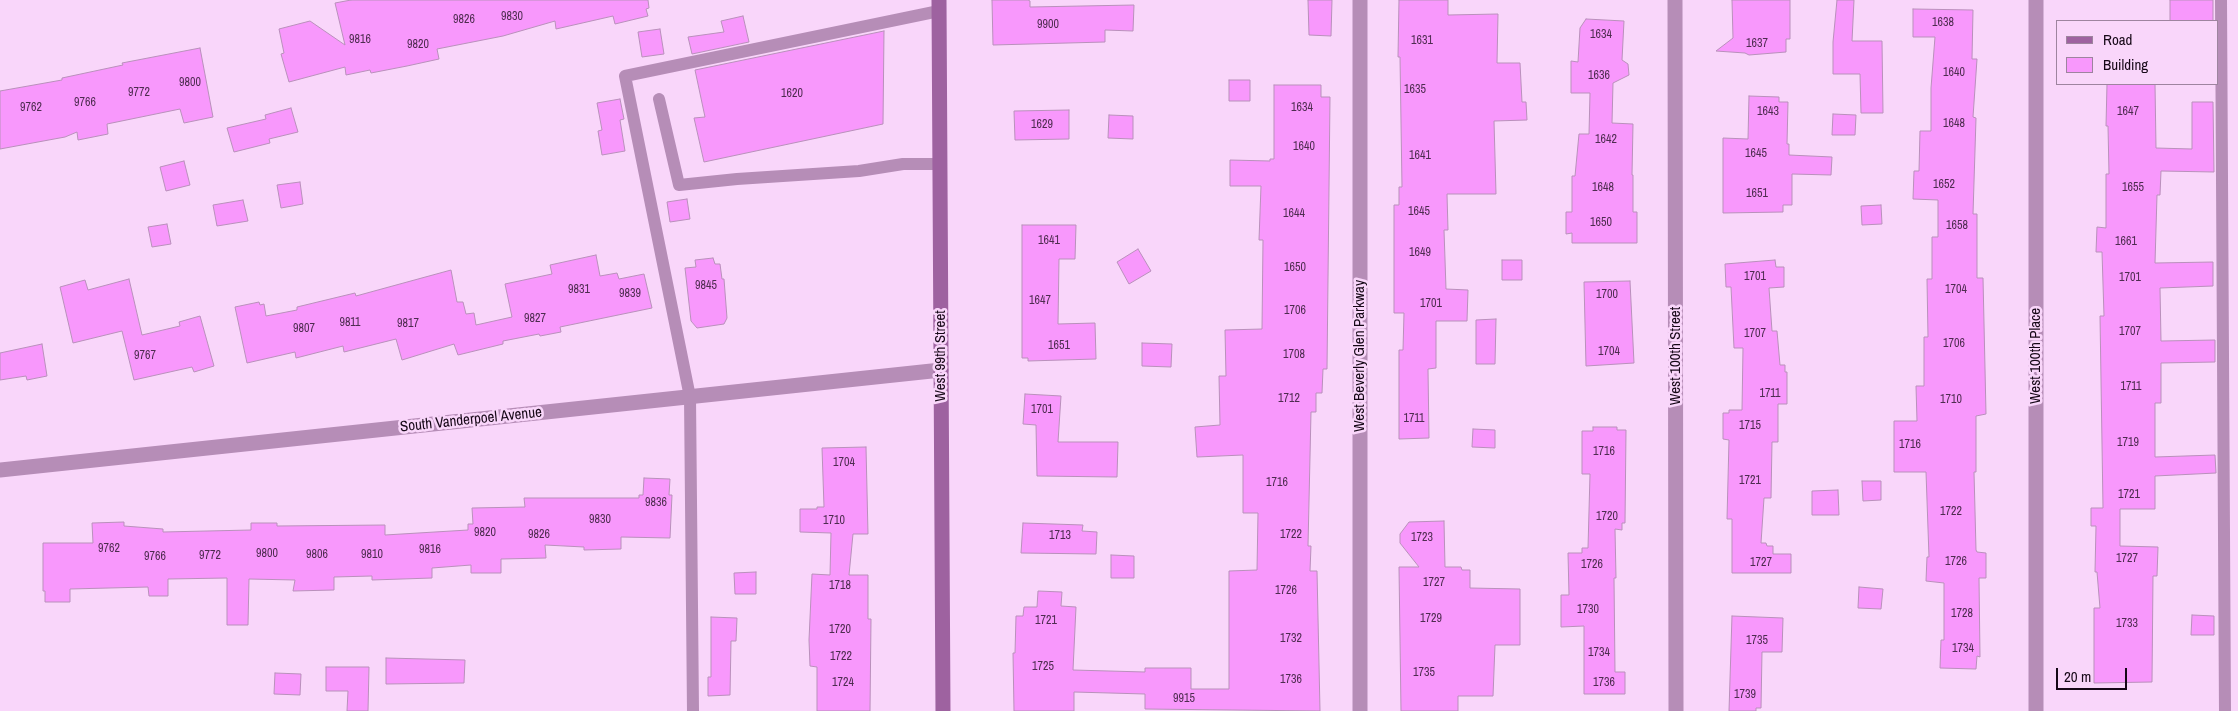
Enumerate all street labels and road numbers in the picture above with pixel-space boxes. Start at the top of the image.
street label: West Beverly Glen Parkway [1351,280,1369,432]
street label: West 100th Street [1667,307,1685,405]
street label: West 100th Place [2027,308,2045,404]
street label: West 99th Street [932,310,950,402]
street label: South Vanderpoel Avenue [399,404,543,436]

